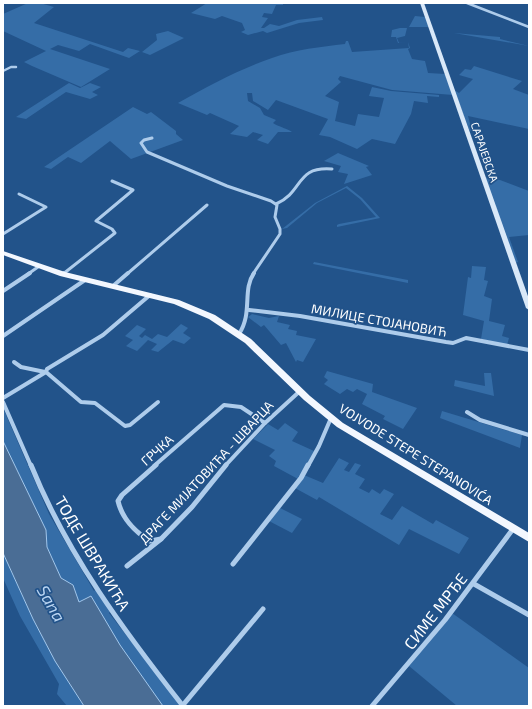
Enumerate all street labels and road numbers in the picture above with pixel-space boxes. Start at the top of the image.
street label: САРАЈЕВСКА [469,120,501,184]
street label: МИЛИЦЕ СТОЈАНОВИЋ [310,300,448,340]
street label: ДРАГЕ МИЈАТОВИЋА - ШВАРЦА [135,397,277,547]
street label: VOJVODE STEPE STEPANOVIĆA [336,399,496,508]
street label: ГРЧКА [137,431,177,469]
street label: ТОДЕ ШВРАКИЋА [51,492,135,614]
street label: СИМЕ МРЂЕ [399,569,471,653]

